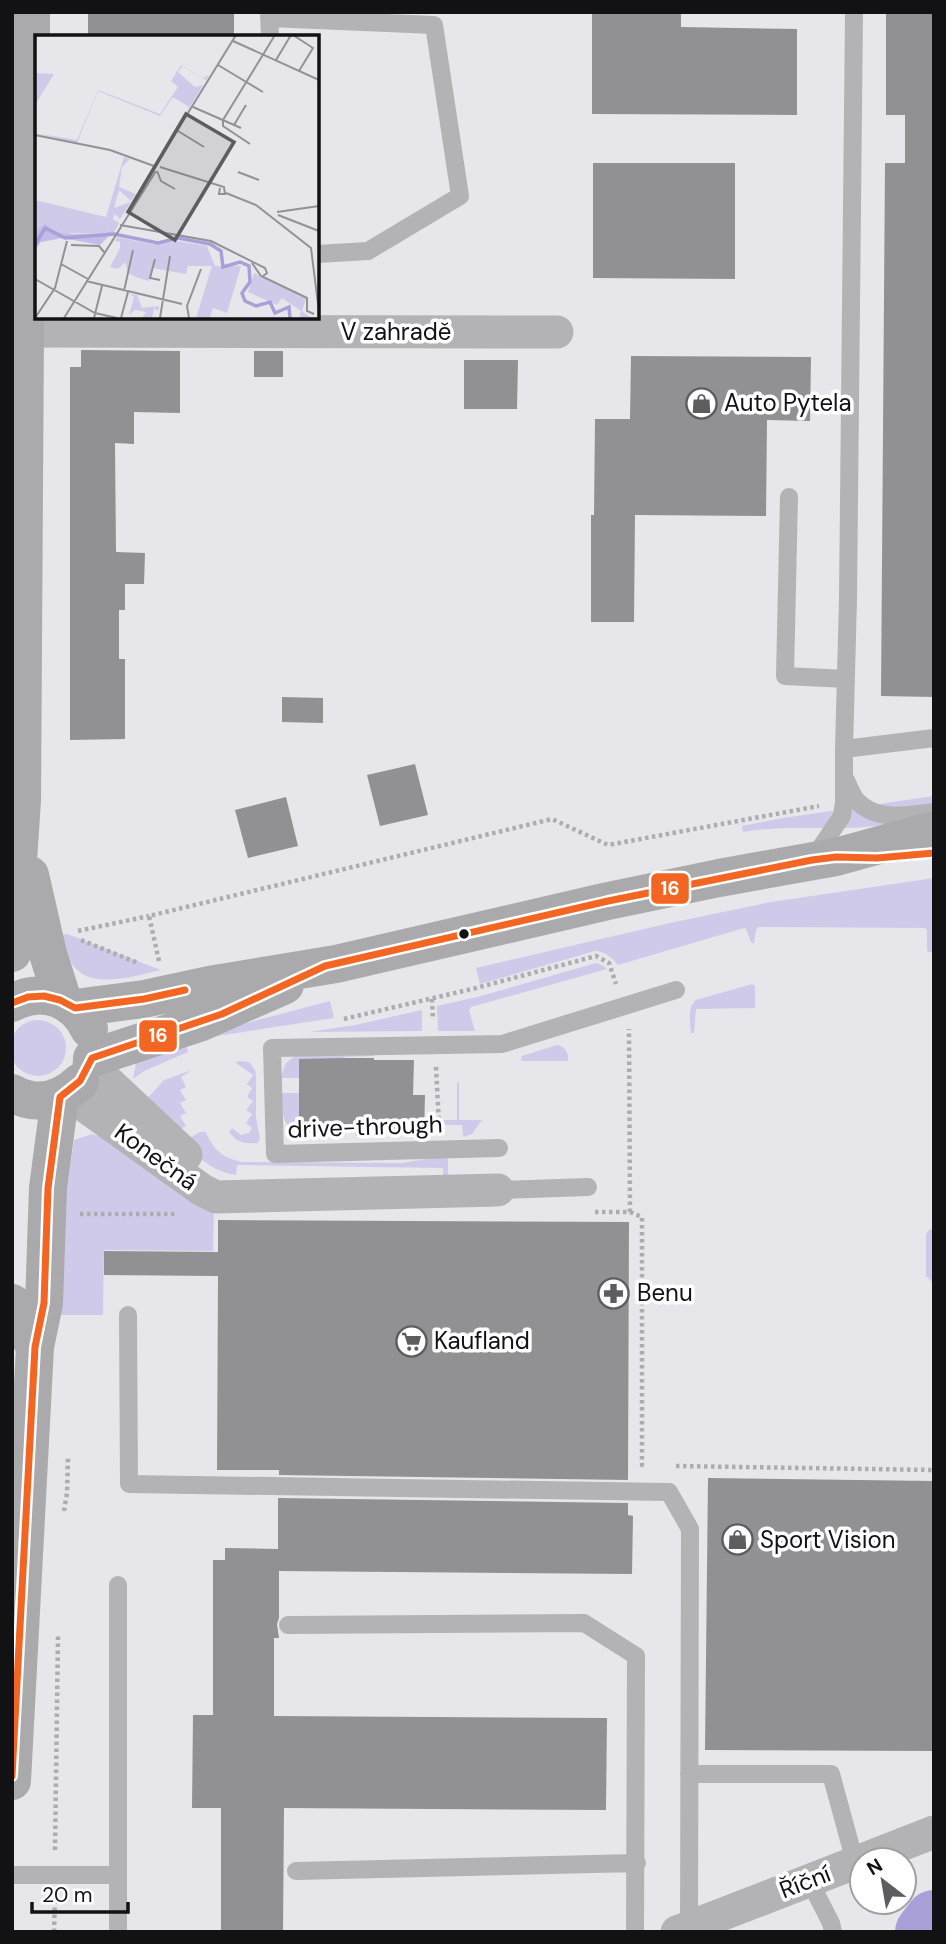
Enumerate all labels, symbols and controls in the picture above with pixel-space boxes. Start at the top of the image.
inset map [35,35,318,318]
street label: V zahradě [341,316,451,347]
shop icon: Auto Pytela [684,386,718,420]
place label: Auto Pytela [724,387,852,418]
line badge: 16 [650,872,690,905]
text: 16 [661,876,679,901]
unlabelled marker [457,927,471,941]
line badge: 16 [138,1019,178,1053]
text: 16 [149,1023,167,1048]
street label: drive-through [287,1108,443,1145]
street label: Konečná [109,1116,204,1197]
pharmacy icon: Benu [597,1276,631,1310]
place label: Benu [637,1277,693,1308]
supermarket icon: Kaufland [394,1324,428,1358]
place label: Kaufland [434,1325,530,1356]
shop icon: Sport Vision [720,1523,754,1557]
place label: Sport Vision [760,1524,895,1555]
north arrow [848,1846,918,1916]
text: N [862,1853,887,1881]
street label: Říční [775,1857,835,1905]
scale bar [32,1870,128,1914]
text: 20 m [42,1881,93,1909]

